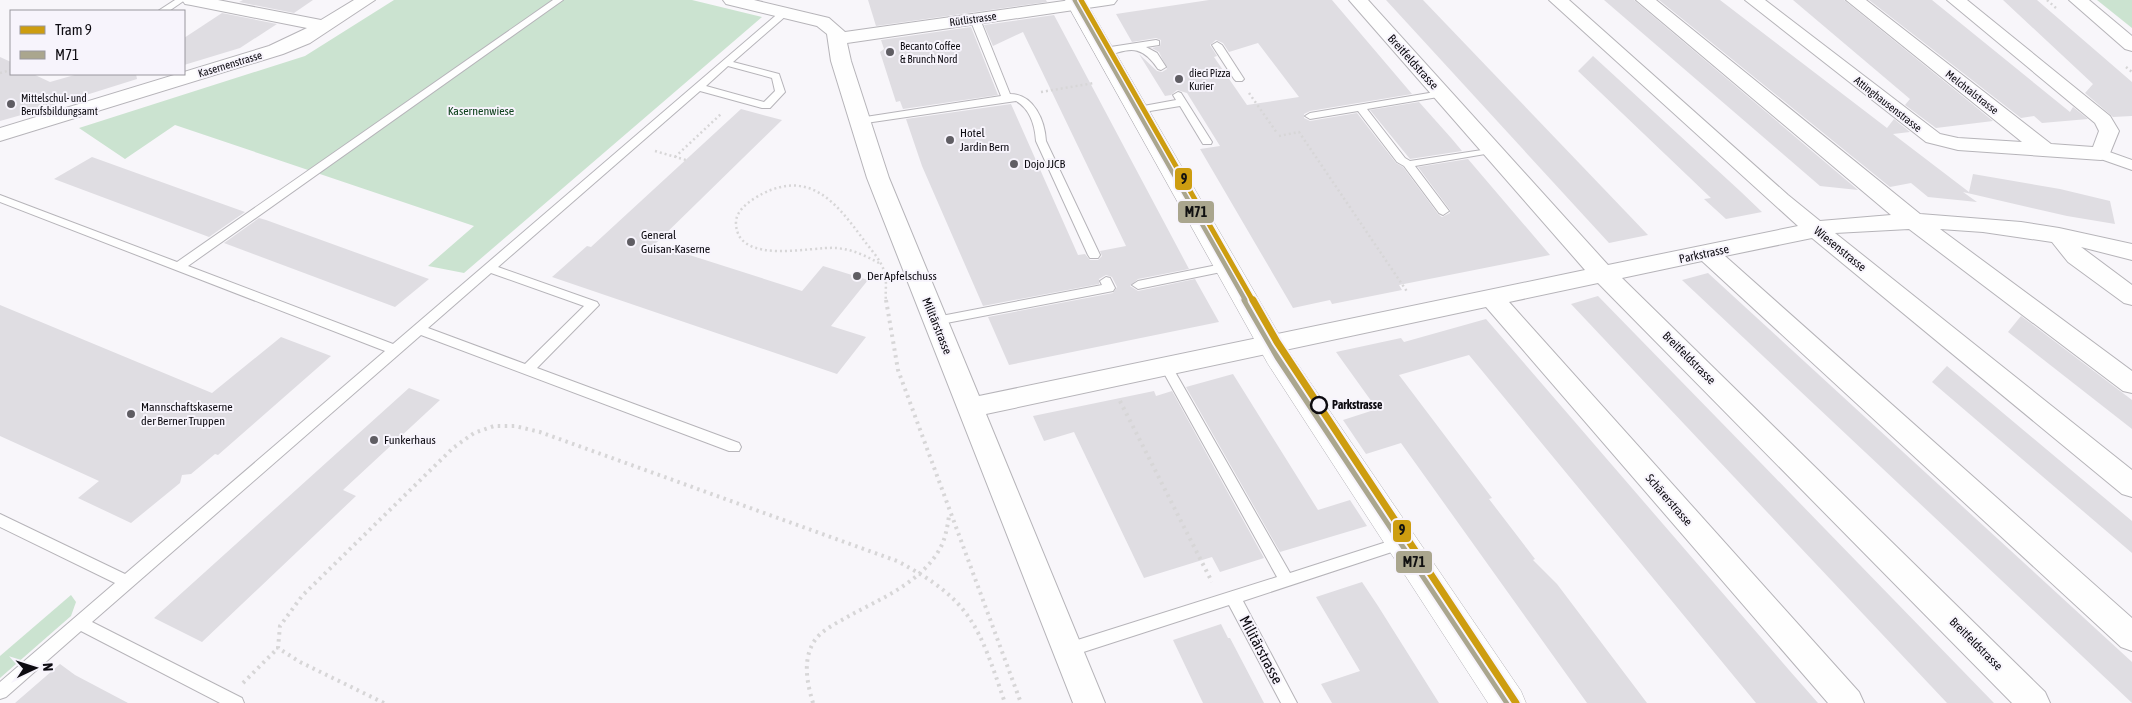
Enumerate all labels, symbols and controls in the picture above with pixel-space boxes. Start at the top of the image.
legend [10,10,185,75]
street label: Rütlistrasse [949,10,997,28]
text: Tram 9 [55,21,92,38]
street label: Breitfeldstrasse [1385,32,1441,92]
place label: Becanto Coffee & Brunch Nord [900,40,960,65]
text: M71 [55,46,79,63]
marker: Becanto Coffee & Brunch Nord [884,46,896,58]
street label: Kasernenstrasse [197,49,263,79]
place label: dieci Pizza Kurier [1189,67,1231,92]
street label: Melchtalstrasse [1943,68,2001,116]
marker: dieci Pizza Kurier [1173,73,1185,85]
street label: Attinghausenstrasse [1852,74,1924,134]
place label: Mittelschul- und Berufsbildungsamt [21,92,98,117]
marker: Mittelschul- und Berufsbildungsamt [5,98,17,110]
park label: Kasernenwiese [448,104,514,118]
place label: Hotel Jardin Bern [960,126,1009,154]
marker: Hotel Jardin Bern [944,134,956,146]
place label: Dojo JJCB [1024,157,1065,171]
marker: Dojo JJCB [1008,158,1020,170]
line badge: 9 [1174,167,1193,191]
text: 9 [1181,171,1188,187]
line badge: M71 [1177,200,1215,224]
text: M71 [1185,204,1208,220]
street label: Wiesenstrasse [1811,224,1869,274]
place label: General Guisan-Kaserne [641,228,710,256]
marker: General Guisan-Kaserne [625,236,637,248]
street label: Parkstrasse [1678,242,1730,266]
place label: Der Apfelschuss [867,269,937,283]
marker: Der Apfelschuss [851,270,863,282]
street label: Militärstrasse [919,296,955,356]
street label: Breitfeldstrasse [1660,329,1718,387]
marker: Parkstrasse [1310,396,1328,414]
place label: Parkstrasse [1332,398,1383,412]
place label: Mannschaftskaserne der Berner Truppen [141,400,233,428]
marker: Mannschaftskaserne der Berner Truppen [125,408,137,420]
place label: Funkerhaus [384,433,436,447]
marker: Funkerhaus [368,434,380,446]
street label: Schärerstrasse [1643,471,1695,529]
line badge: 9 [1392,519,1412,543]
text: 9 [1399,522,1406,538]
line badge: M71 [1395,550,1433,574]
text: M71 [1403,554,1426,570]
street label: Militärstrasse [1236,613,1287,687]
street label: Breitfeldstrasse [1947,615,2005,673]
north arrow [10,643,60,693]
text: N [40,662,56,672]

